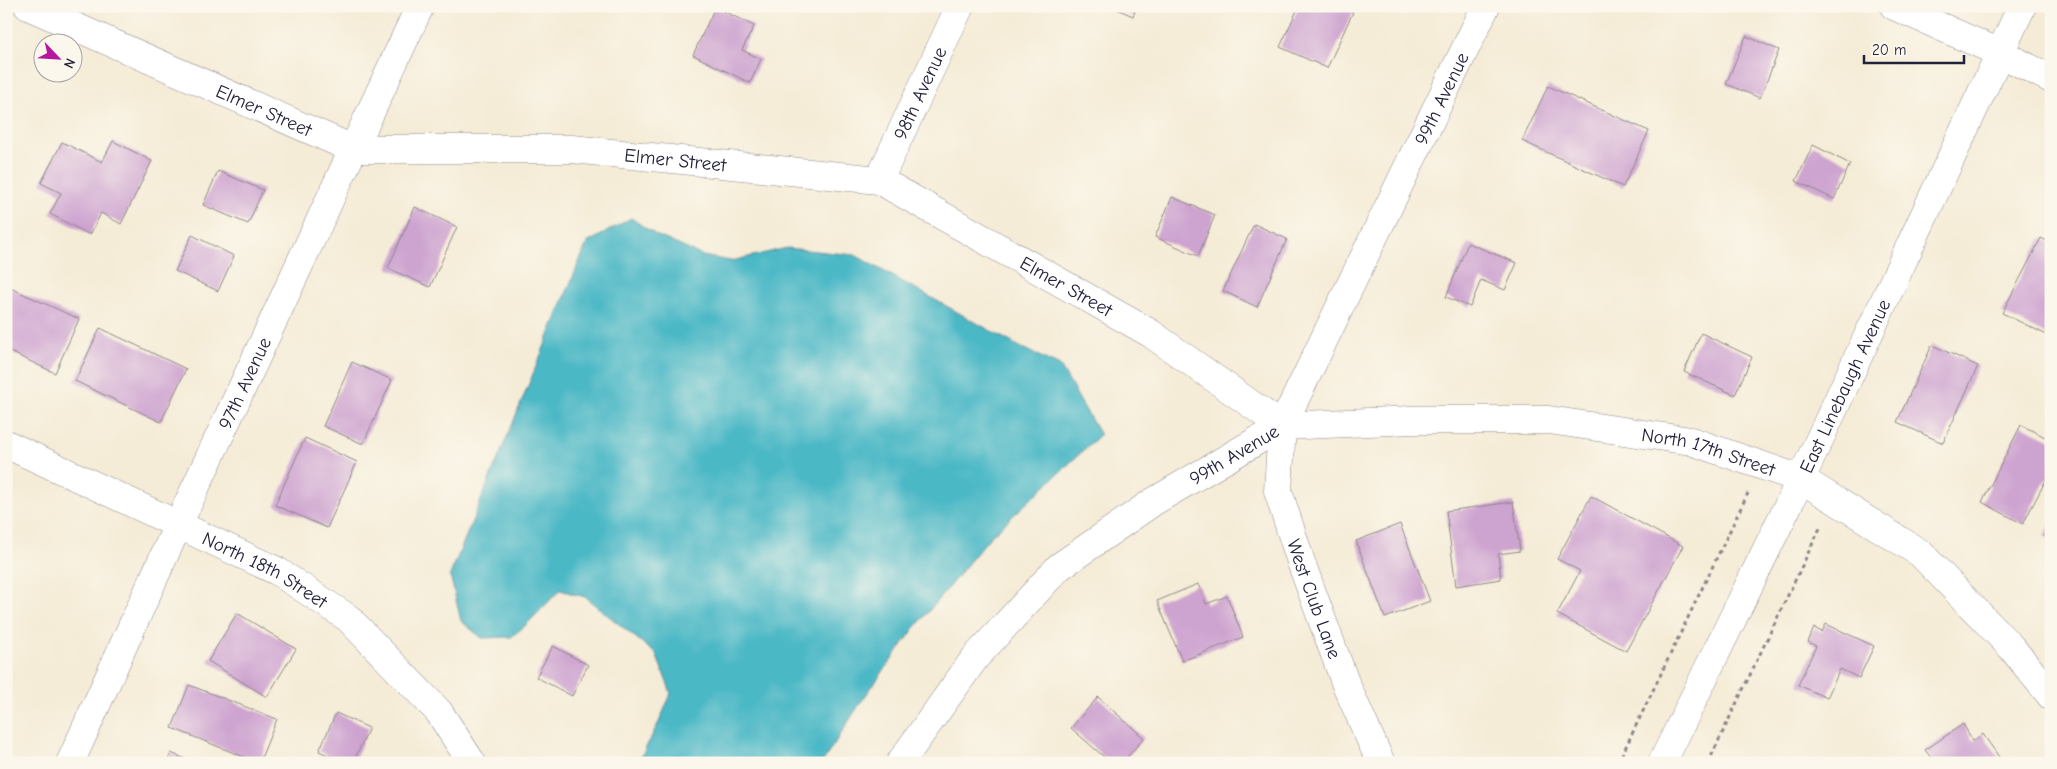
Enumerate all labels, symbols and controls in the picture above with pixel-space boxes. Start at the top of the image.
north arrow [32,32,82,82]
scale bar [1864,32,1964,64]
text: 20 m [1872,41,1906,59]
street label: 98th Avenue [889,44,951,143]
street label: 99th Avenue [1410,49,1474,149]
text: N [60,56,79,71]
street label: Elmer Street [212,80,316,142]
street label: Elmer Street [623,144,728,177]
street label: Elmer Street [1016,252,1117,322]
street label: East Linebaugh Avenue [1795,296,1895,477]
street label: 97th Avenue [214,334,276,433]
street label: 99th Avenue [1186,420,1283,490]
street label: North 17th Street [1640,424,1778,481]
street label: North 18th Street [199,528,332,613]
street label: West Club Lane [1282,537,1345,662]

